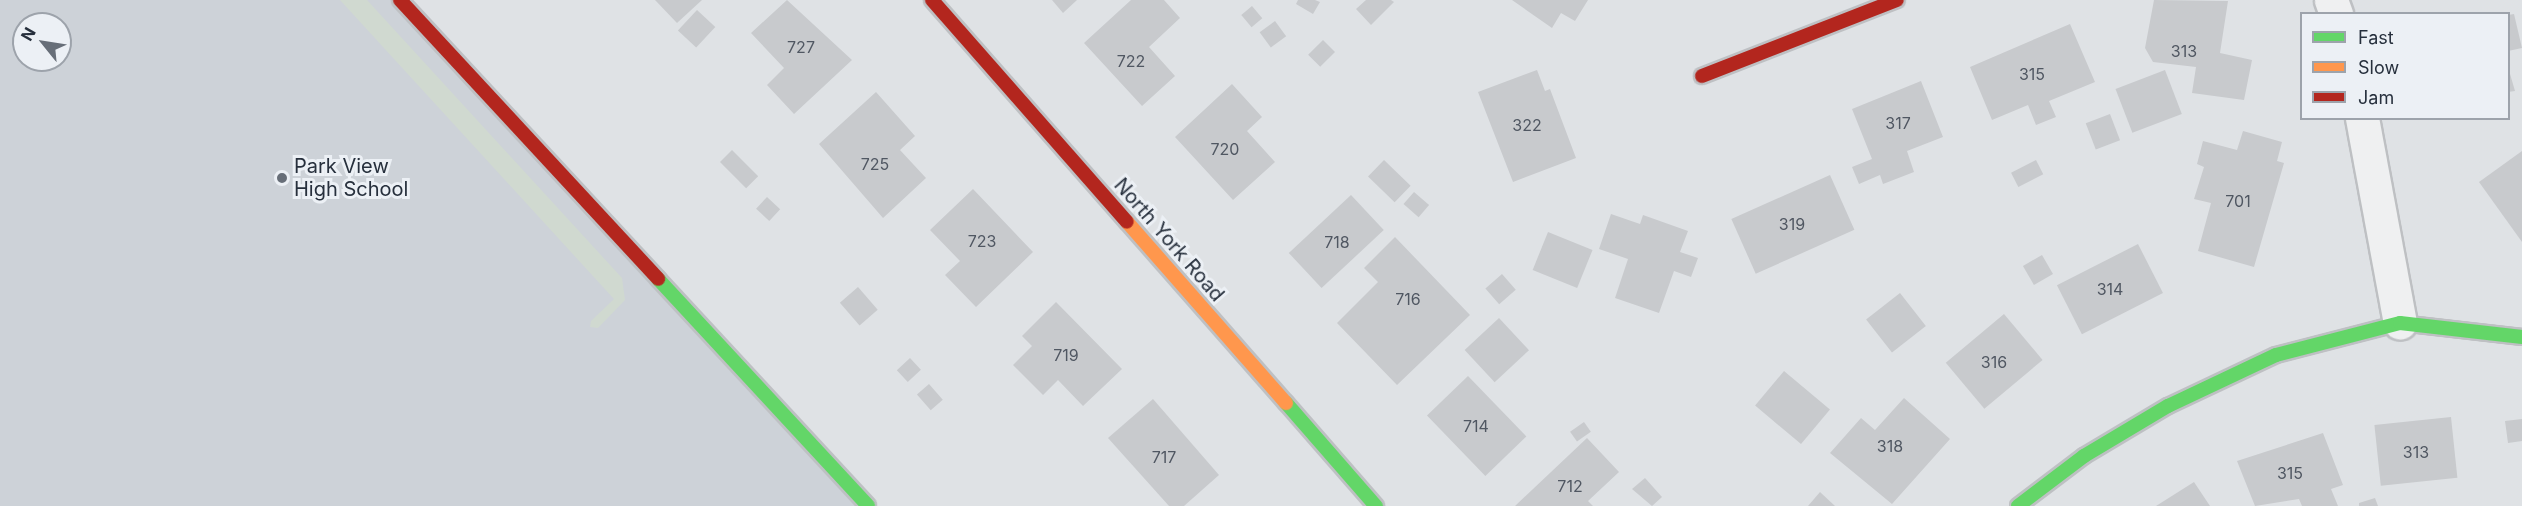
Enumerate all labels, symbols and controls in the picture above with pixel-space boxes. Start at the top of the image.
north arrow [12,12,72,72]
legend [2300,12,2510,120]
text: N [16,24,40,44]
text: Fast [2358,27,2394,48]
house number: 727 [787,37,815,57]
house number: 313 [2171,41,2197,61]
house number: 722 [1117,51,1145,71]
text: Slow [2358,57,2399,78]
house number: 315 [2019,64,2045,84]
text: Jam [2358,87,2394,108]
house number: 317 [1885,113,1911,133]
house number: 322 [1512,115,1542,135]
house number: 720 [1211,139,1239,159]
place label: Park View High School [294,154,408,201]
house number: 725 [861,154,889,174]
marker: Park View High School [275,171,289,185]
street label: North York Road [1109,173,1229,307]
house number: 701 [2225,191,2251,211]
house number: 319 [1779,214,1805,234]
house number: 723 [968,231,996,251]
house number: 718 [1324,232,1350,252]
house number: 314 [2097,279,2123,299]
house number: 716 [1395,289,1421,309]
house number: 719 [1053,345,1079,365]
house number: 316 [1981,352,2007,372]
house number: 714 [1463,416,1489,436]
house number: 318 [1877,436,1903,456]
house number: 313 [2403,442,2429,462]
house number: 717 [1152,447,1176,467]
house number: 315 [2277,463,2303,483]
house number: 712 [1557,476,1583,496]

